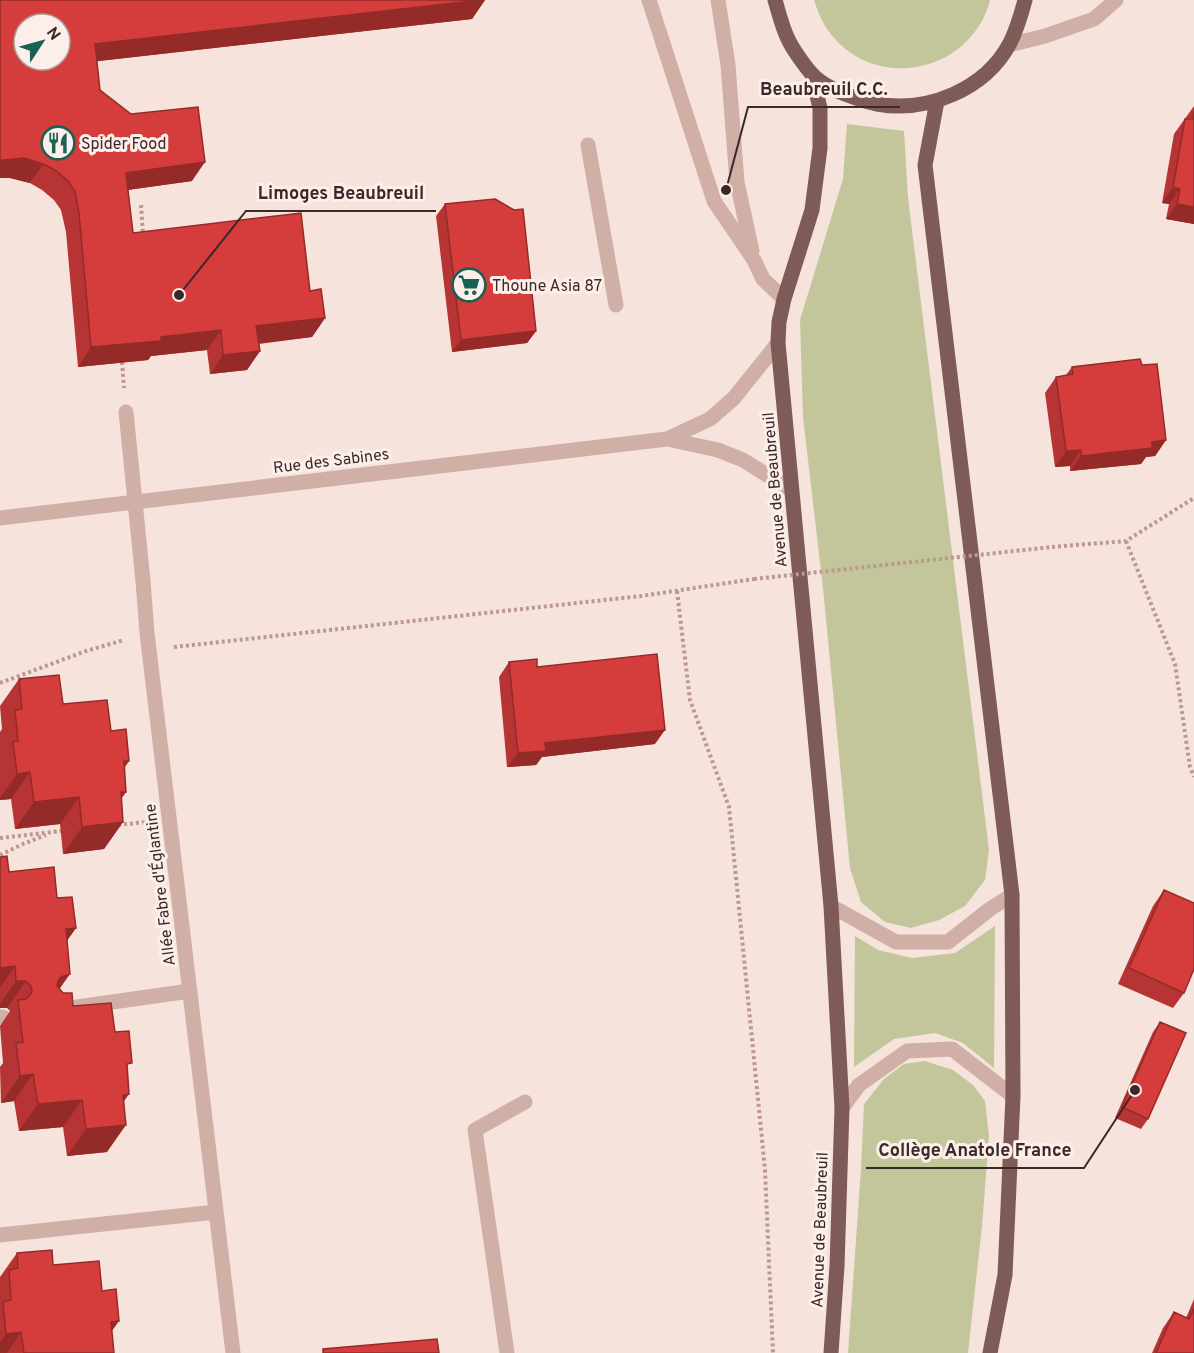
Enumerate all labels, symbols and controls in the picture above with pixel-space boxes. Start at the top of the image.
north arrow [12,12,72,72]
text: N [41,24,64,45]
callout: Beaubreuil C.C. [748,71,900,107]
text: Beaubreuil C.C. [760,79,888,102]
restaurant icon: Spider Food [40,125,76,161]
place label: Spider Food [81,135,167,155]
callout: Limoges Beaubreuil [246,175,436,211]
text: Limoges Beaubreuil [258,183,424,206]
supermarket icon: Thoune Asia 87 [451,267,487,303]
place label: Thoune Asia 87 [492,277,602,297]
street label: Avenue de Beaubreuil [759,411,793,568]
street label: Rue des Sabines [272,445,390,479]
street label: Allée Fabre d'Églantine [139,803,181,967]
callout: Collège Anatole France [866,1132,1084,1168]
text: Collège Anatole France [878,1140,1072,1163]
street label: Avenue de Beaubreuil [808,1152,834,1308]

